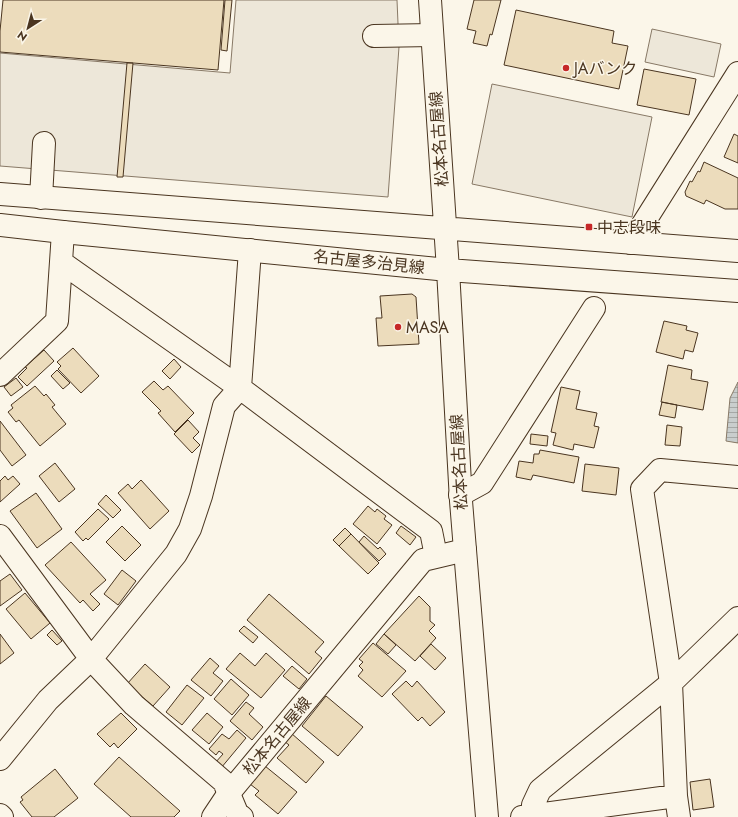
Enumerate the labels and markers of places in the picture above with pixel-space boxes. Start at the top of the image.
place label: JAバンク [572,57,637,80]
marker: JAバンク [561,63,571,73]
place label: 中志段味 [597,216,661,239]
marker: 中志段味 [584,222,594,232]
place label: MASA [406,316,449,339]
marker: MASA [393,322,403,332]

